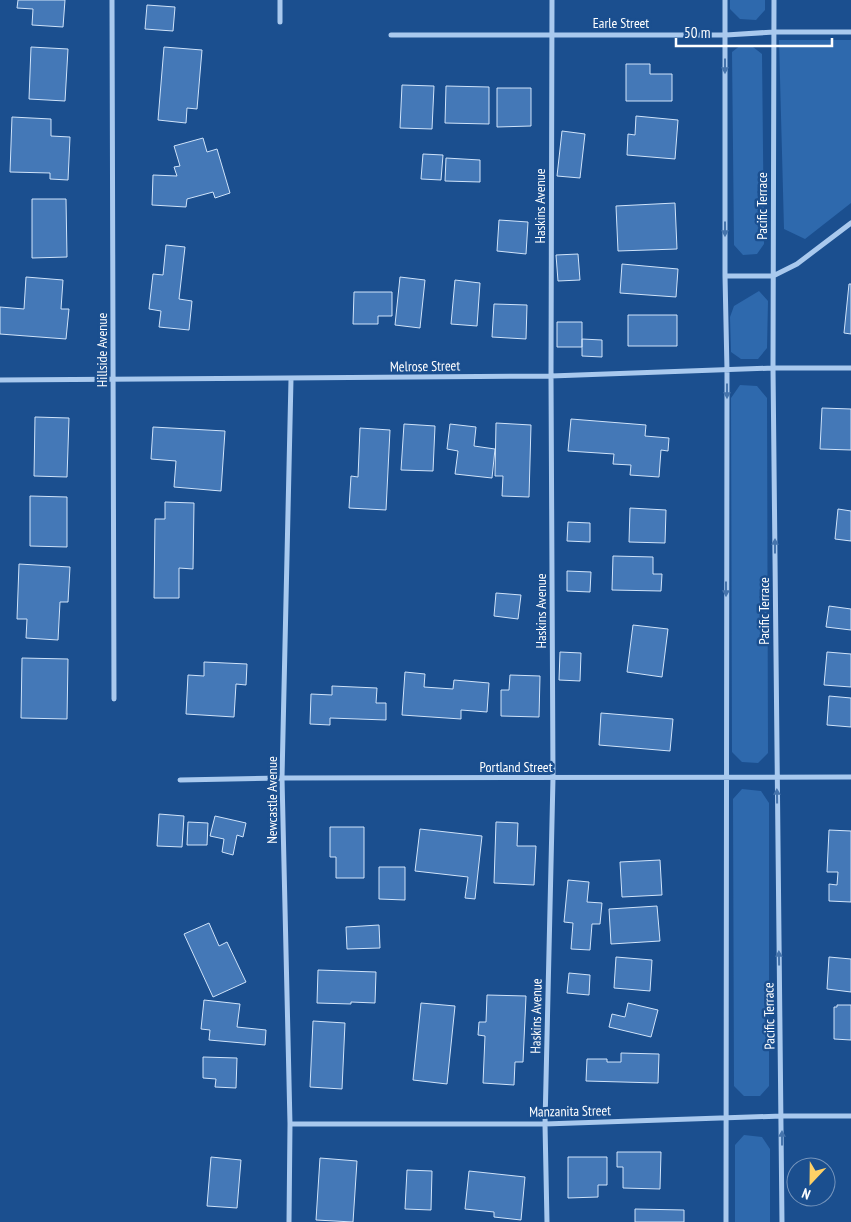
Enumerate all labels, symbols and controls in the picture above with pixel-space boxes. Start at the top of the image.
street label: Earle Street [593,14,649,32]
scale bar [676,15,832,47]
text: 50 m [684,23,710,42]
one-way arrow [721,58,729,74]
street label: Haskins Avenue [531,168,549,244]
street label: Pacific Terrace [753,172,771,240]
one-way arrow [721,221,729,237]
street label: Hillside Avenue [93,312,111,387]
street label: Melrose Street [390,356,460,376]
one-way arrow [723,383,731,399]
one-way arrow [771,538,779,554]
street label: Haskins Avenue [532,573,550,649]
street label: Pacific Terrace [755,577,773,645]
one-way arrow [722,581,730,597]
street label: Newcastle Avenue [263,756,281,844]
street label: Portland Street [480,758,553,776]
one-way arrow [773,788,781,804]
one-way arrow [775,950,783,966]
street label: Haskins Avenue [526,978,546,1054]
street label: Pacific Terrace [759,982,779,1050]
street label: Manzanita Street [529,1101,611,1121]
one-way arrow [778,1130,786,1146]
north arrow [786,1157,836,1207]
text: N [799,1184,813,1204]

